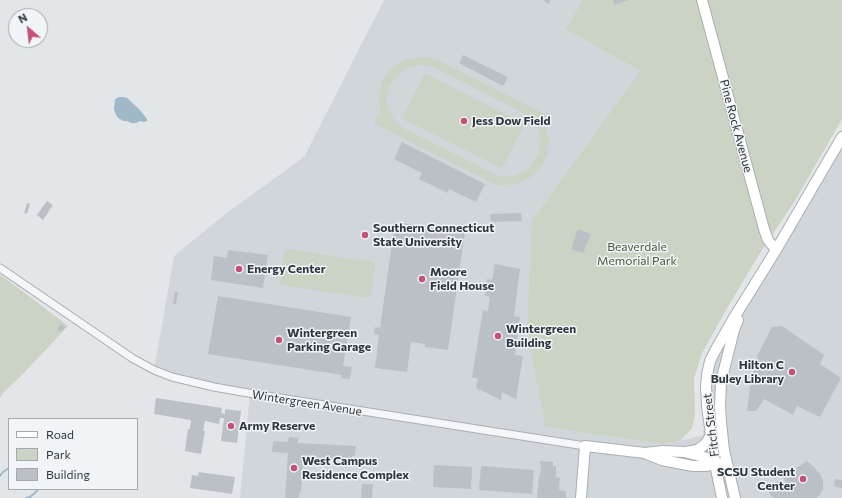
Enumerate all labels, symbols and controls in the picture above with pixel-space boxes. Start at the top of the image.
north arrow [8,8,48,48]
text: N [16,10,29,26]
street label: Pine Rock Avenue [717,78,755,174]
place label: Jess Dow Field [472,114,550,128]
marker: Jess Dow Field [459,116,469,126]
place label: Southern Connecticut State University [373,221,494,249]
marker: Southern Connecticut State University [360,230,370,240]
park label: Beaverdale Memorial Park [597,240,677,268]
place label: Energy Center [247,262,326,276]
marker: Energy Center [234,264,244,274]
place label: Moore Field House [430,265,494,293]
marker: Moore Field House [417,274,427,284]
place label: Wintergreen Building [506,322,576,350]
place label: Wintergreen Parking Garage [287,326,371,354]
marker: Wintergreen Building [493,331,503,341]
marker: Wintergreen Parking Garage [274,335,284,345]
place label: Hilton C Buley Library [711,358,784,386]
marker: Hilton C Buley Library [787,367,797,377]
street label: Wintergreen Avenue [251,387,363,419]
street label: Fitch Street [700,392,722,458]
legend [8,418,138,490]
place label: Army Reserve [239,419,315,433]
marker: Army Reserve [226,421,236,431]
text: Road [46,427,74,441]
text: Park [46,447,71,461]
place label: West Campus Residence Complex [302,454,409,482]
marker: West Campus Residence Complex [289,463,299,473]
place label: SCSU Student Center [717,465,795,493]
text: Building [46,467,90,481]
marker: SCSU Student Center [798,474,808,484]

